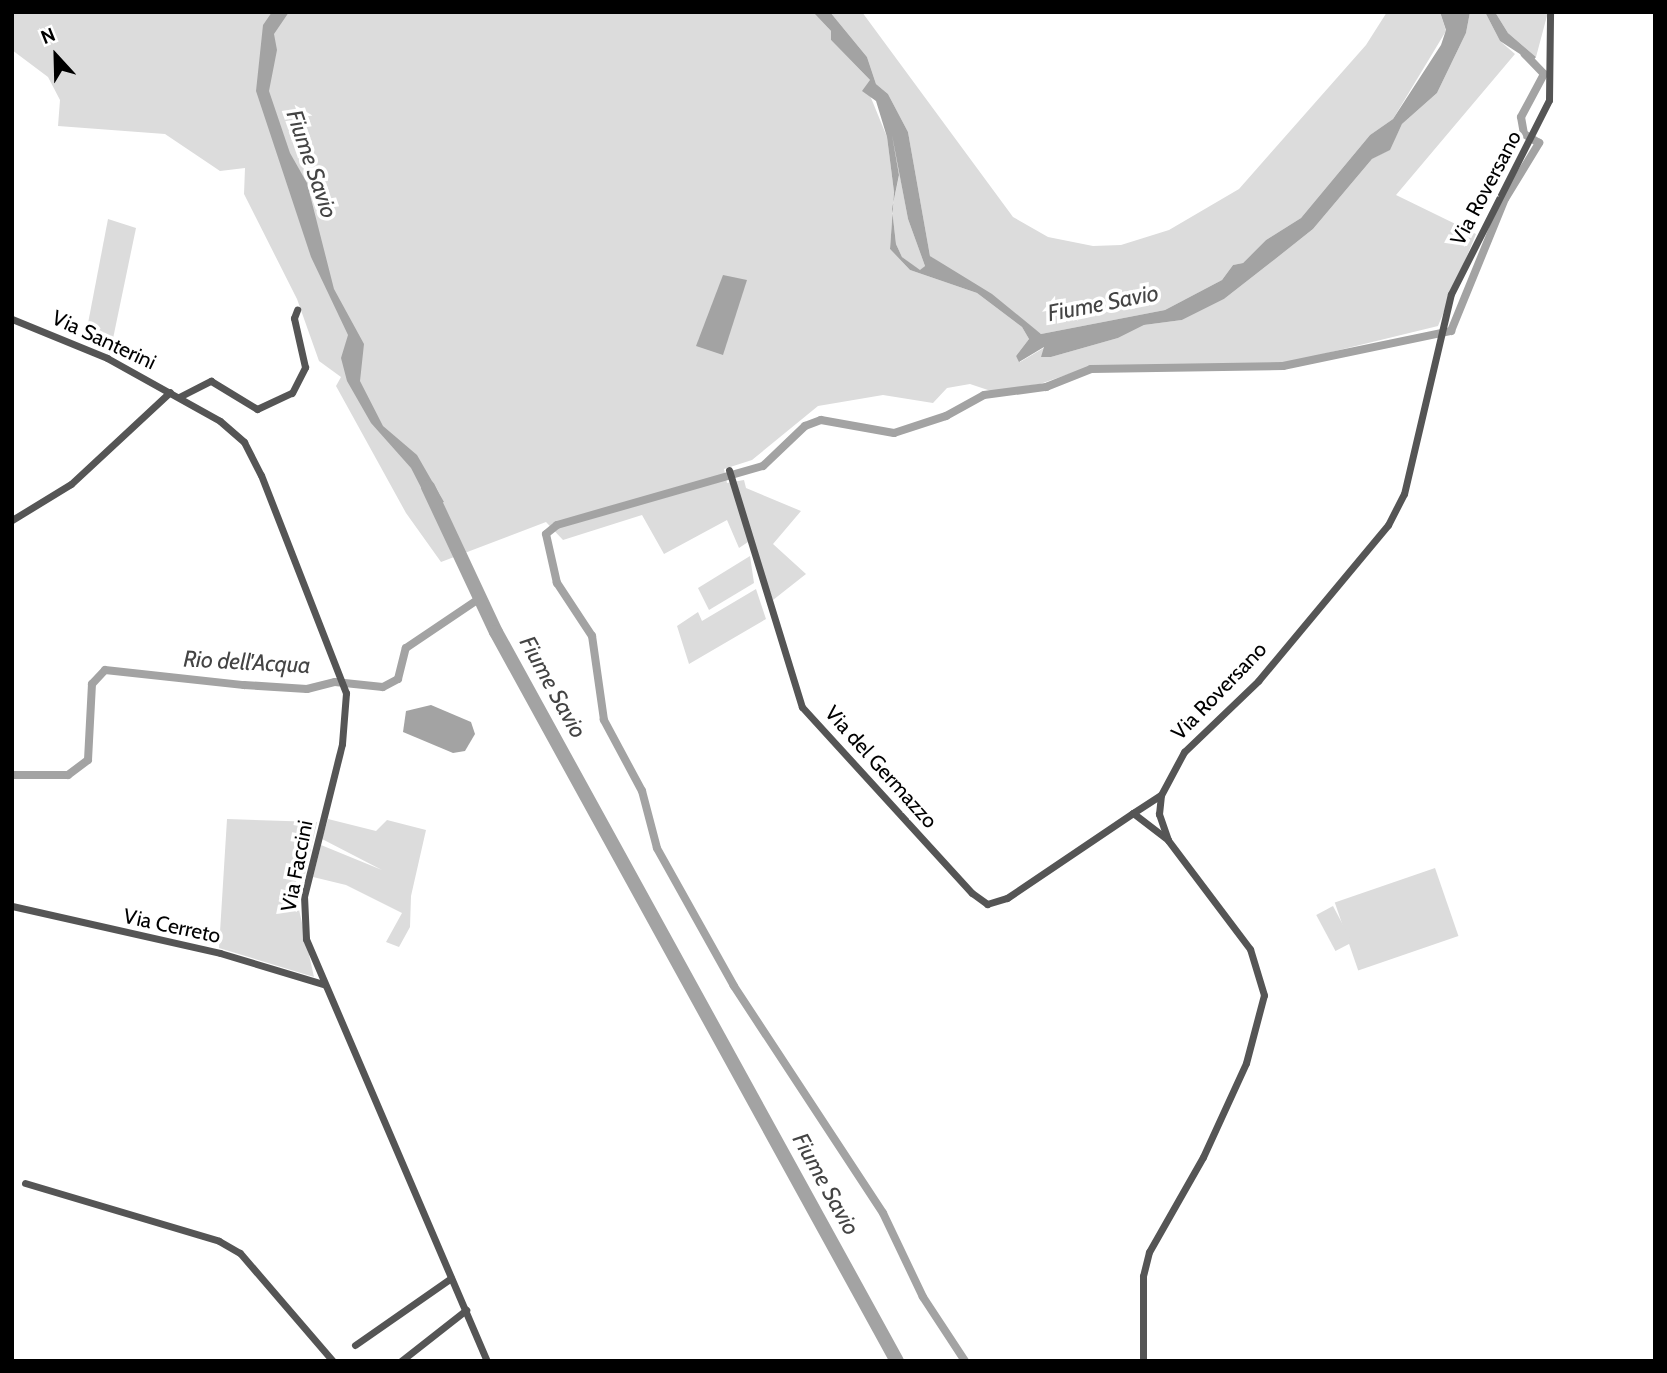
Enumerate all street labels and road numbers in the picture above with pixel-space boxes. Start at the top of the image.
street label: Via Roversano [1445,126,1527,250]
street label: Via Santerini [48,305,160,375]
street label: Via Roversano [1166,637,1272,745]
street label: Via del Germazzo [819,701,943,833]
street label: Via Faccini [276,818,318,914]
street label: Via Cerreto [121,903,223,949]

